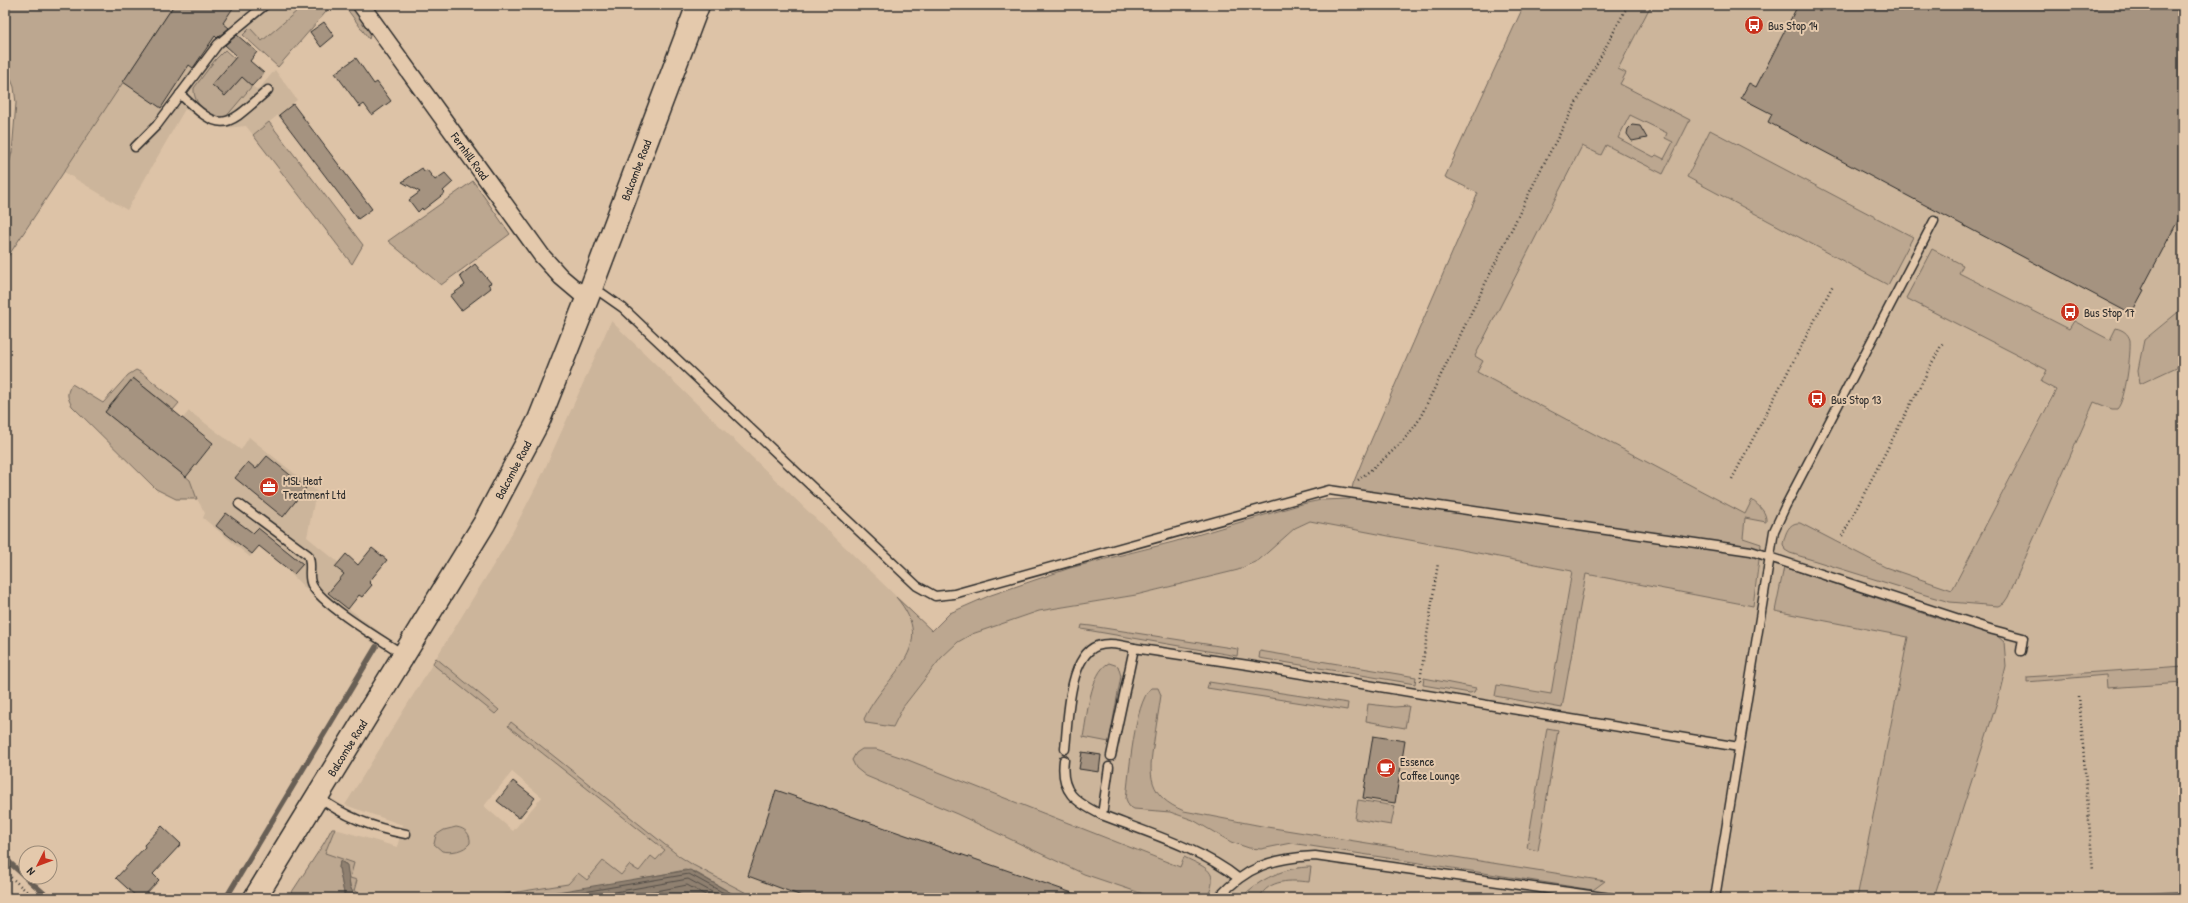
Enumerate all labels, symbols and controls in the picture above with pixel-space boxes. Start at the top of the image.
bus stop icon: Bus Stop 14 [1743,14,1765,36]
place label: Bus Stop 14 [1768,17,1818,34]
street label: Fernhill Road [446,128,493,183]
street label: Balcombe Road [617,137,655,203]
bus stop icon: Bus Stop 17 [2059,301,2081,323]
place label: Bus Stop 17 [2084,304,2135,321]
bus stop icon: Bus Stop 13 [1806,388,1828,410]
place label: Bus Stop 13 [1831,391,1881,408]
street label: Balcombe Road [491,438,536,502]
place label: MSL Heat Treatment Ltd [283,472,346,503]
office icon: MSL Heat Treatment Ltd [258,476,280,498]
street label: Balcombe Road [323,716,371,780]
place label: Essence Coffee Lounge [1400,753,1460,784]
cafe icon: Essence Coffee Lounge [1375,757,1397,779]
north arrow [18,845,58,885]
text: N [23,865,38,879]

